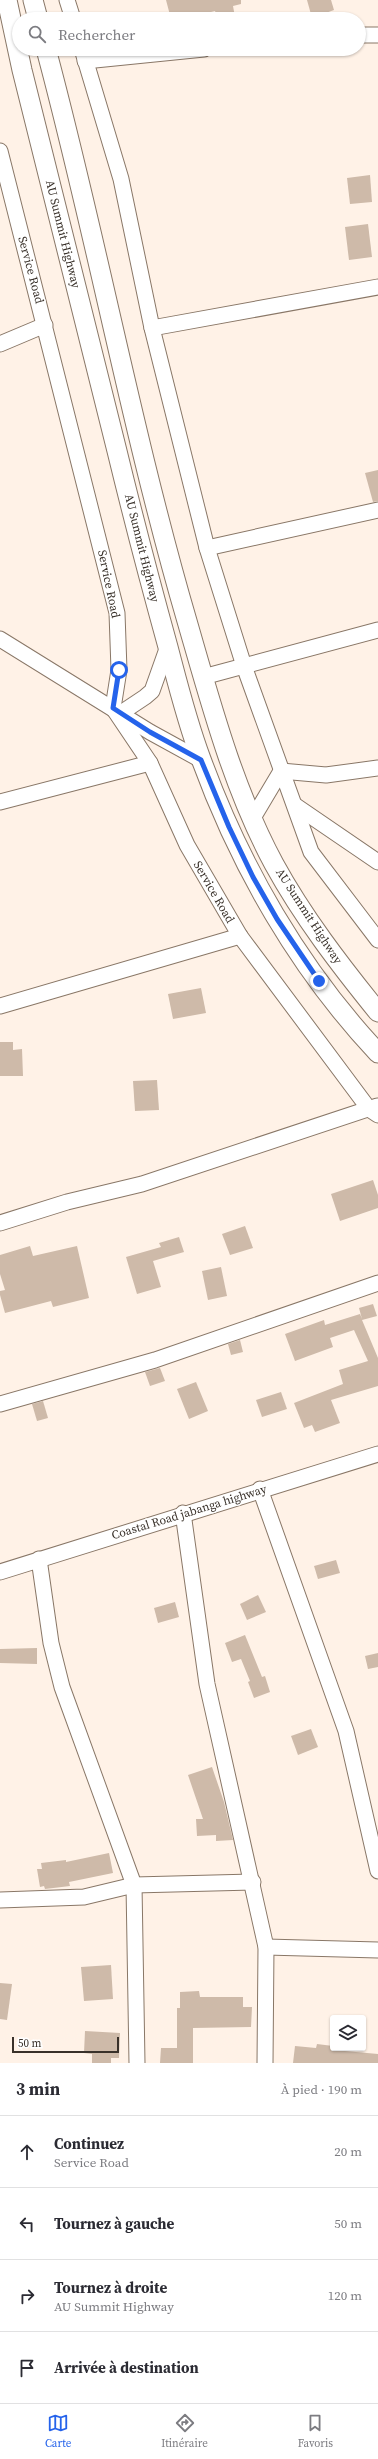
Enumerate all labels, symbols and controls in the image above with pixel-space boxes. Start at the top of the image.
search box [12,12,366,56]
icon: search [26,23,48,45]
text: Rechercher [58,24,135,45]
street label: AU Summit Highway [42,178,84,290]
street label: Service Road [14,235,48,306]
street label: AU Summit Highway [121,492,163,604]
street label: Service Road [94,549,124,620]
route start [110,661,128,679]
street label: Service Road [190,858,238,926]
street label: AU Summit Highway [272,865,346,967]
route end [310,972,328,990]
street label: Coastal Road jabanga highway [110,1481,269,1543]
map controls [330,2015,366,2051]
button: layers [330,2015,366,2051]
scale bar [12,2035,119,2054]
text: 50 m [18,2036,41,2051]
text: 3 min [16,2077,60,2101]
text: À pied · 190 m [281,2081,362,2098]
text: Continuez [54,2133,124,2154]
icon: ahead [16,2141,38,2163]
text: 20 m [334,2143,362,2160]
text: Service Road [54,2154,129,2171]
icon: left [16,2213,38,2235]
text: Tournez à gauche [54,2213,174,2234]
text: 50 m [334,2215,362,2232]
text: Tournez à droite [54,2277,167,2298]
icon: right [16,2285,38,2307]
text: 120 m [328,2287,362,2304]
text: AU Summit Highway [54,2298,174,2315]
icon: arrive [16,2357,38,2379]
text: Arrivée à destination [54,2357,199,2378]
tab: Carte [45,2412,71,2451]
tab: Itinéraire [161,2412,208,2451]
tab: Favoris [298,2412,333,2451]

